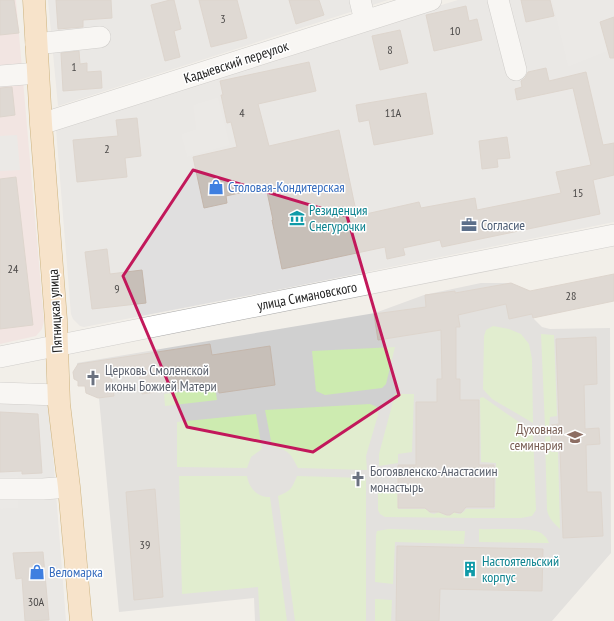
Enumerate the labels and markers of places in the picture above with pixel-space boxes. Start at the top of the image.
shop icon: Столовая-Кондитерская [207,178,225,196]
place label: Столовая-Кондитерская [228,178,345,196]
place label: Резиденция Снегурочки [309,201,368,235]
museum icon: Резиденция Снегурочки [288,209,306,227]
office icon: Согласие [460,216,478,234]
place label: Согласие [481,216,525,234]
place label: Церковь Смоленской иконы Божией Матери [105,361,217,395]
church icon: Церковь Смоленской иконы Божией Матери [84,369,102,387]
place label: Духовная семинария [510,420,563,454]
school or university icon: Духовная семинария [566,428,584,446]
place label: Богоявленско-Анастасиин монастырь [370,462,497,496]
church icon: Богоявленско-Анастасиин монастырь [349,470,367,488]
place label: Настоятельский корпус [482,552,559,586]
building icon: Настоятельский корпус [461,560,479,578]
shop icon: Веломарка [28,563,46,581]
place label: Веломарка [49,563,103,581]

